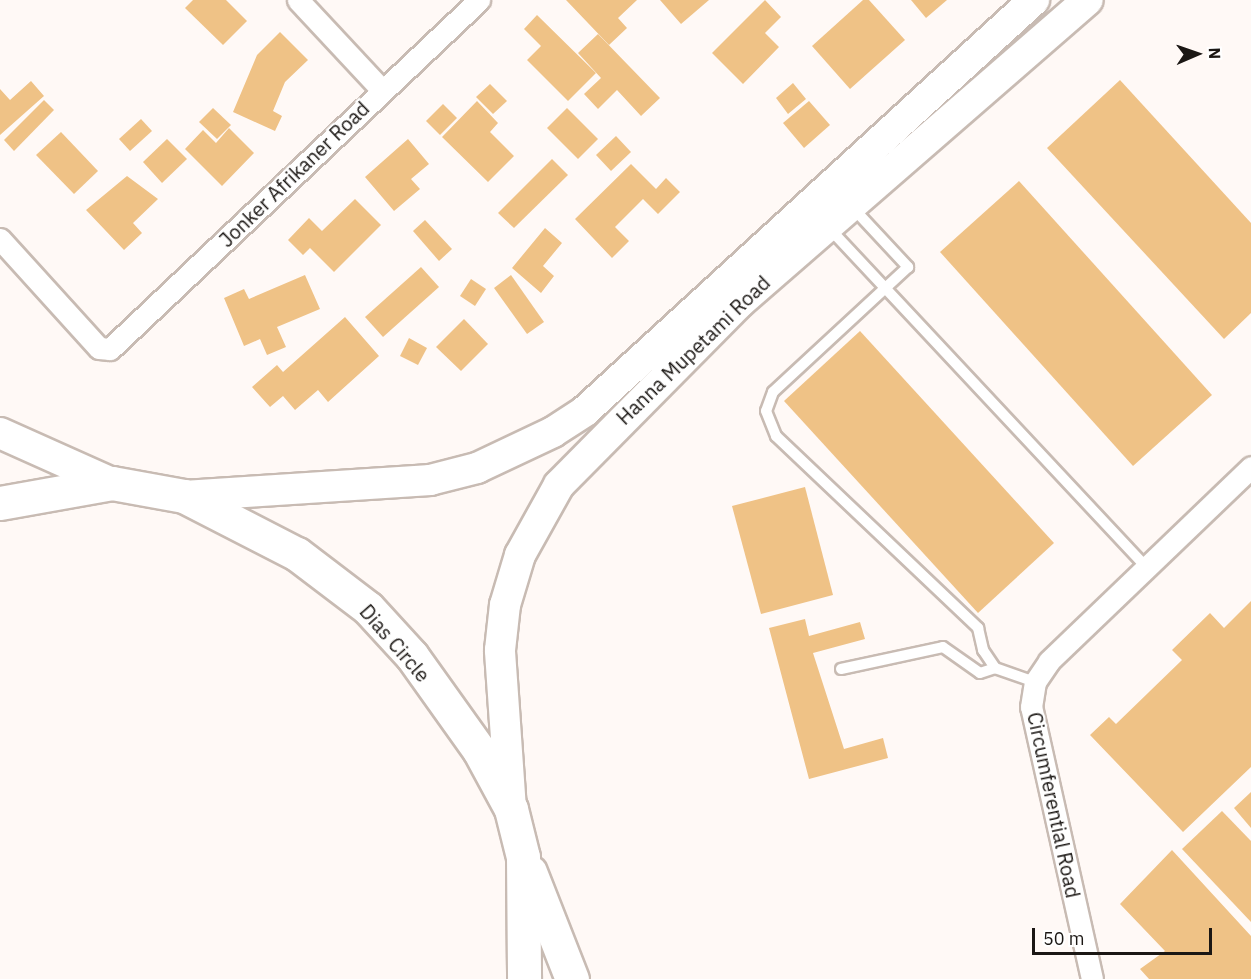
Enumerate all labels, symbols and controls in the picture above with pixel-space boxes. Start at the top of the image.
north arrow [1167,24,1227,84]
text: N [1205,47,1225,60]
street label: Jonker Afrikaner Road [214,96,374,252]
street label: Hanna Mupetami Road [611,271,775,429]
street label: Dias Circle [355,599,435,687]
street label: Circumferential Road [1023,710,1085,900]
scale bar [1035,916,1215,954]
text: 50 m [1043,927,1085,950]

